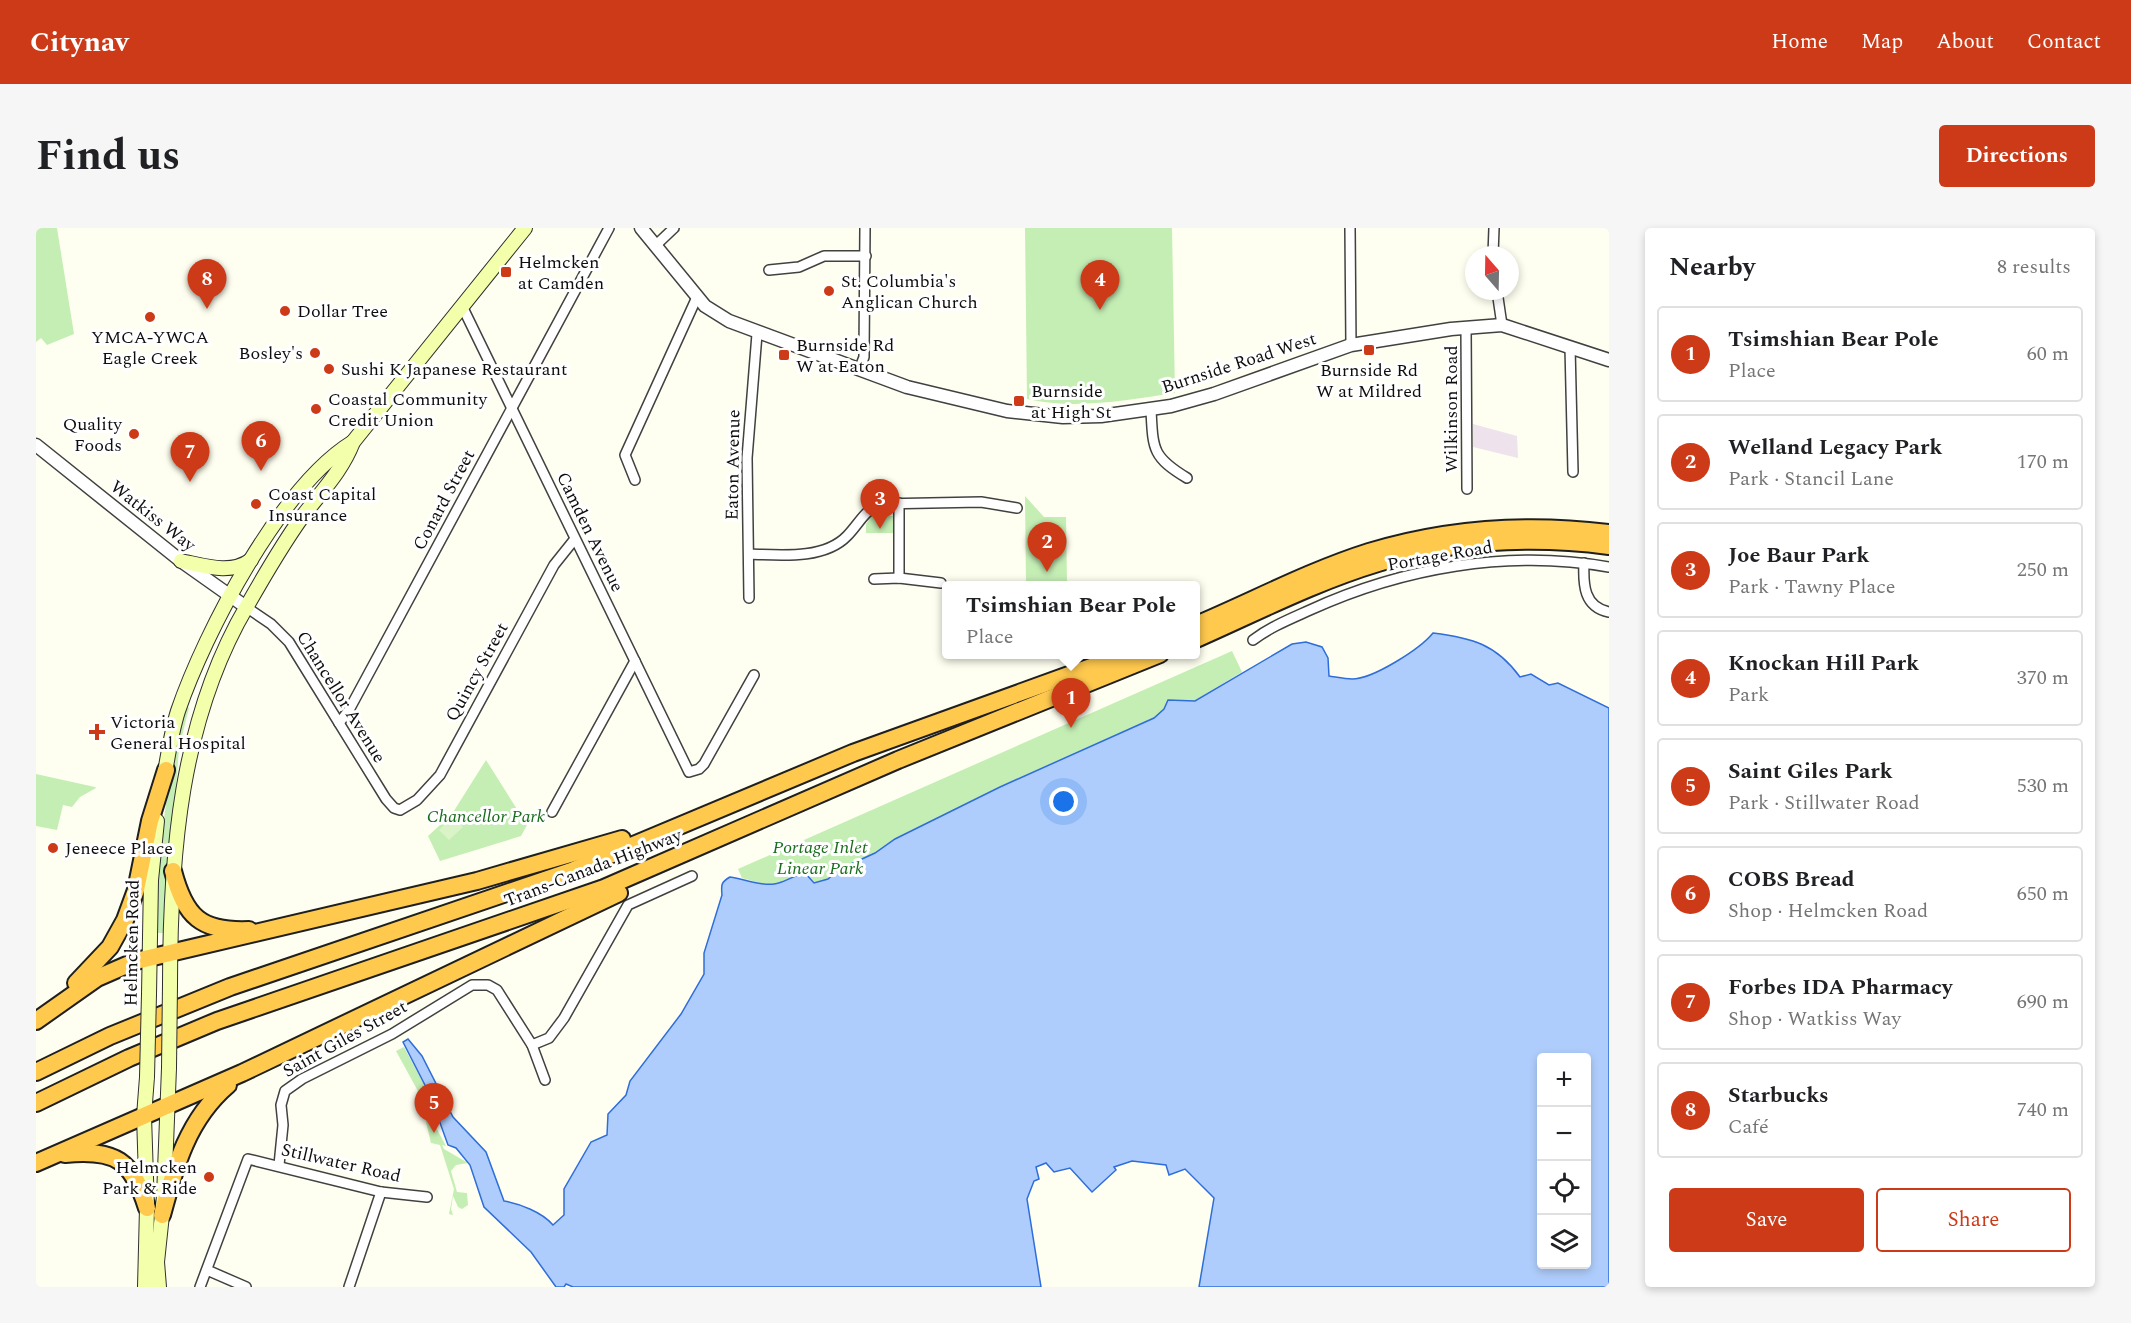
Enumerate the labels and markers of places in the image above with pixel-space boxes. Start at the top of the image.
place label: Helmcken at Camden [518,249,604,297]
pin: 8 [188,260,226,309]
pin: 4 [1080,260,1120,310]
marker: Helmcken at Camden [499,265,513,279]
place label: St. Columbia's Anglican Church [841,268,978,316]
marker: St. Columbia's Anglican Church [822,284,836,298]
place label: Dollar Tree [297,298,388,325]
marker: Dollar Tree [278,304,292,318]
marker: YMCA-YWCA Eagle Creek [143,310,157,324]
place label: YMCA-YWCA Eagle Creek [91,324,209,372]
place label: Burnside Rd W at Eaton [796,332,894,380]
place label: Bosley's [239,340,303,367]
marker: Burnside Rd W at Mildred [1362,343,1376,357]
marker: Bosley's [308,346,322,360]
marker: Burnside Rd W at Eaton [777,348,791,362]
place label: Sushi K Japanese Restaurant [341,356,567,383]
place label: Burnside Rd W at Mildred [1316,357,1422,405]
marker: Sushi K Japanese Restaurant [322,362,336,376]
place label: Burnside at High St [1031,378,1112,426]
place label: Coastal Community Credit Union [328,386,488,434]
marker: Burnside at High St [1012,394,1026,408]
marker: Coastal Community Credit Union [309,402,323,416]
place label: Quality Foods [63,411,123,459]
pin: 6 [242,422,280,471]
marker: Quality Foods [127,427,141,441]
pin: 7 [170,432,210,482]
pin: 3 [860,480,900,529]
place label: Coast Capital Insurance [268,481,376,529]
marker: Coast Capital Insurance [249,497,263,511]
pin: 2 [1028,522,1066,572]
pin: 1 [1052,678,1090,728]
place label: Victoria General Hospital [110,709,246,757]
marker: Victoria General Hospital [88,723,106,741]
place label: Jeneece Place [65,835,173,862]
marker: Jeneece Place [46,841,60,855]
pin: 5 [414,1084,454,1133]
place label: Helmcken Park & Ride [102,1154,197,1202]
marker: Helmcken Park & Ride [202,1170,216,1184]

